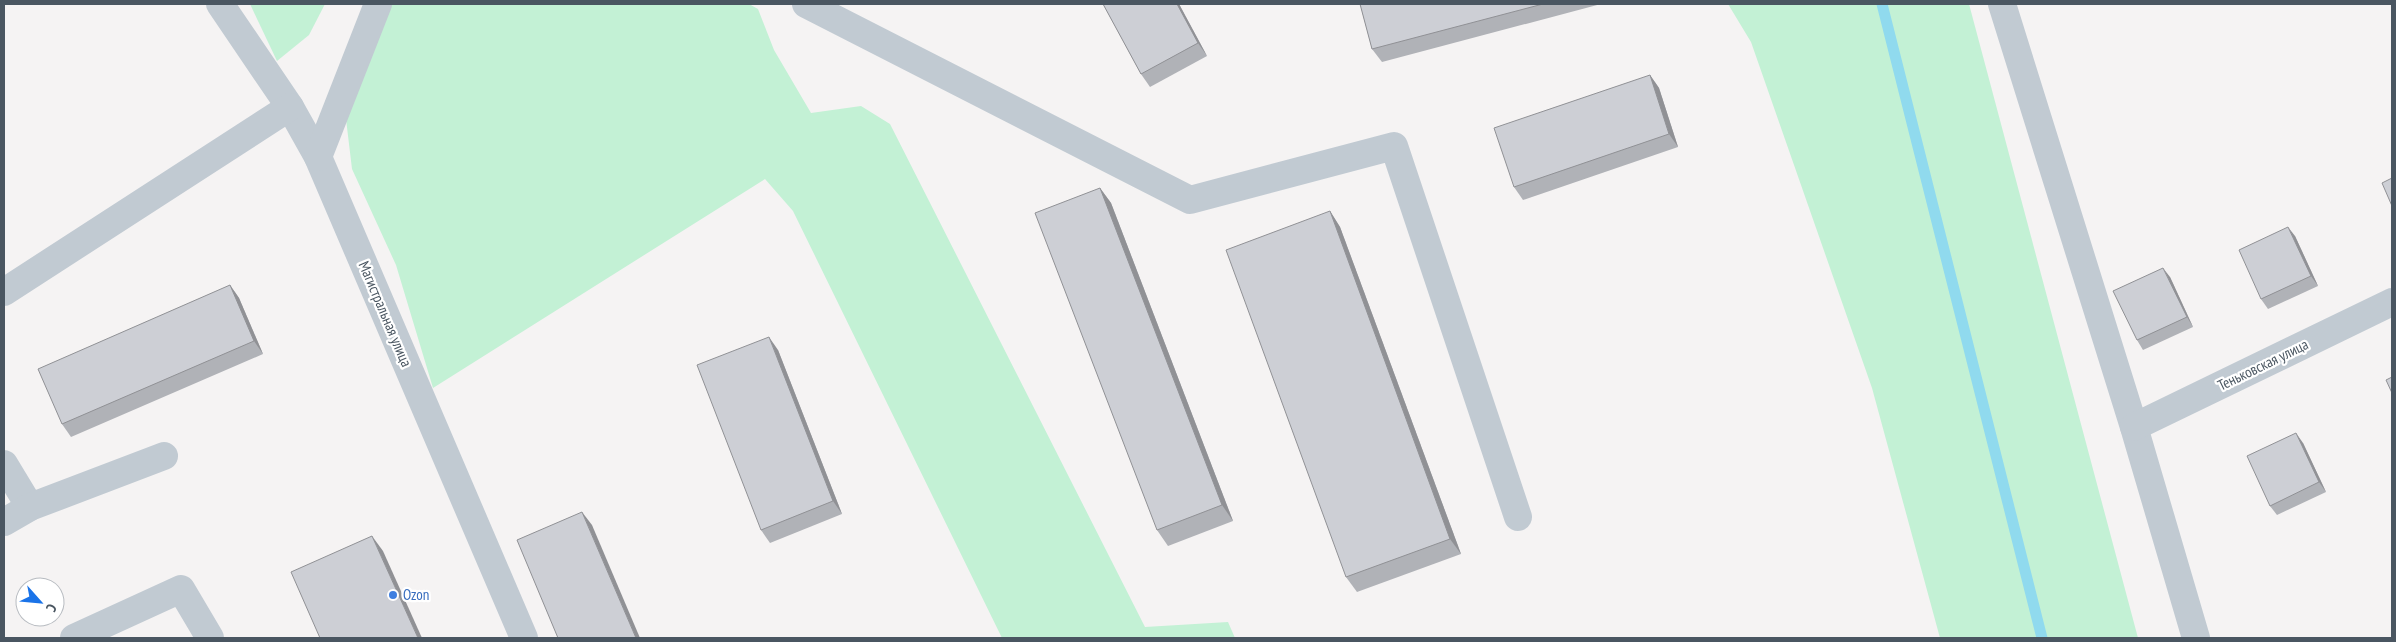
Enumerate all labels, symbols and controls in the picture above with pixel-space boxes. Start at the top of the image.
street label: Магистральная улица [355,258,416,370]
street label: Теньковская улица [2214,334,2311,395]
north arrow [15,577,65,627]
place label: Ozon [403,585,429,604]
marker: Ozon [387,589,399,601]
text: С [42,601,61,615]

